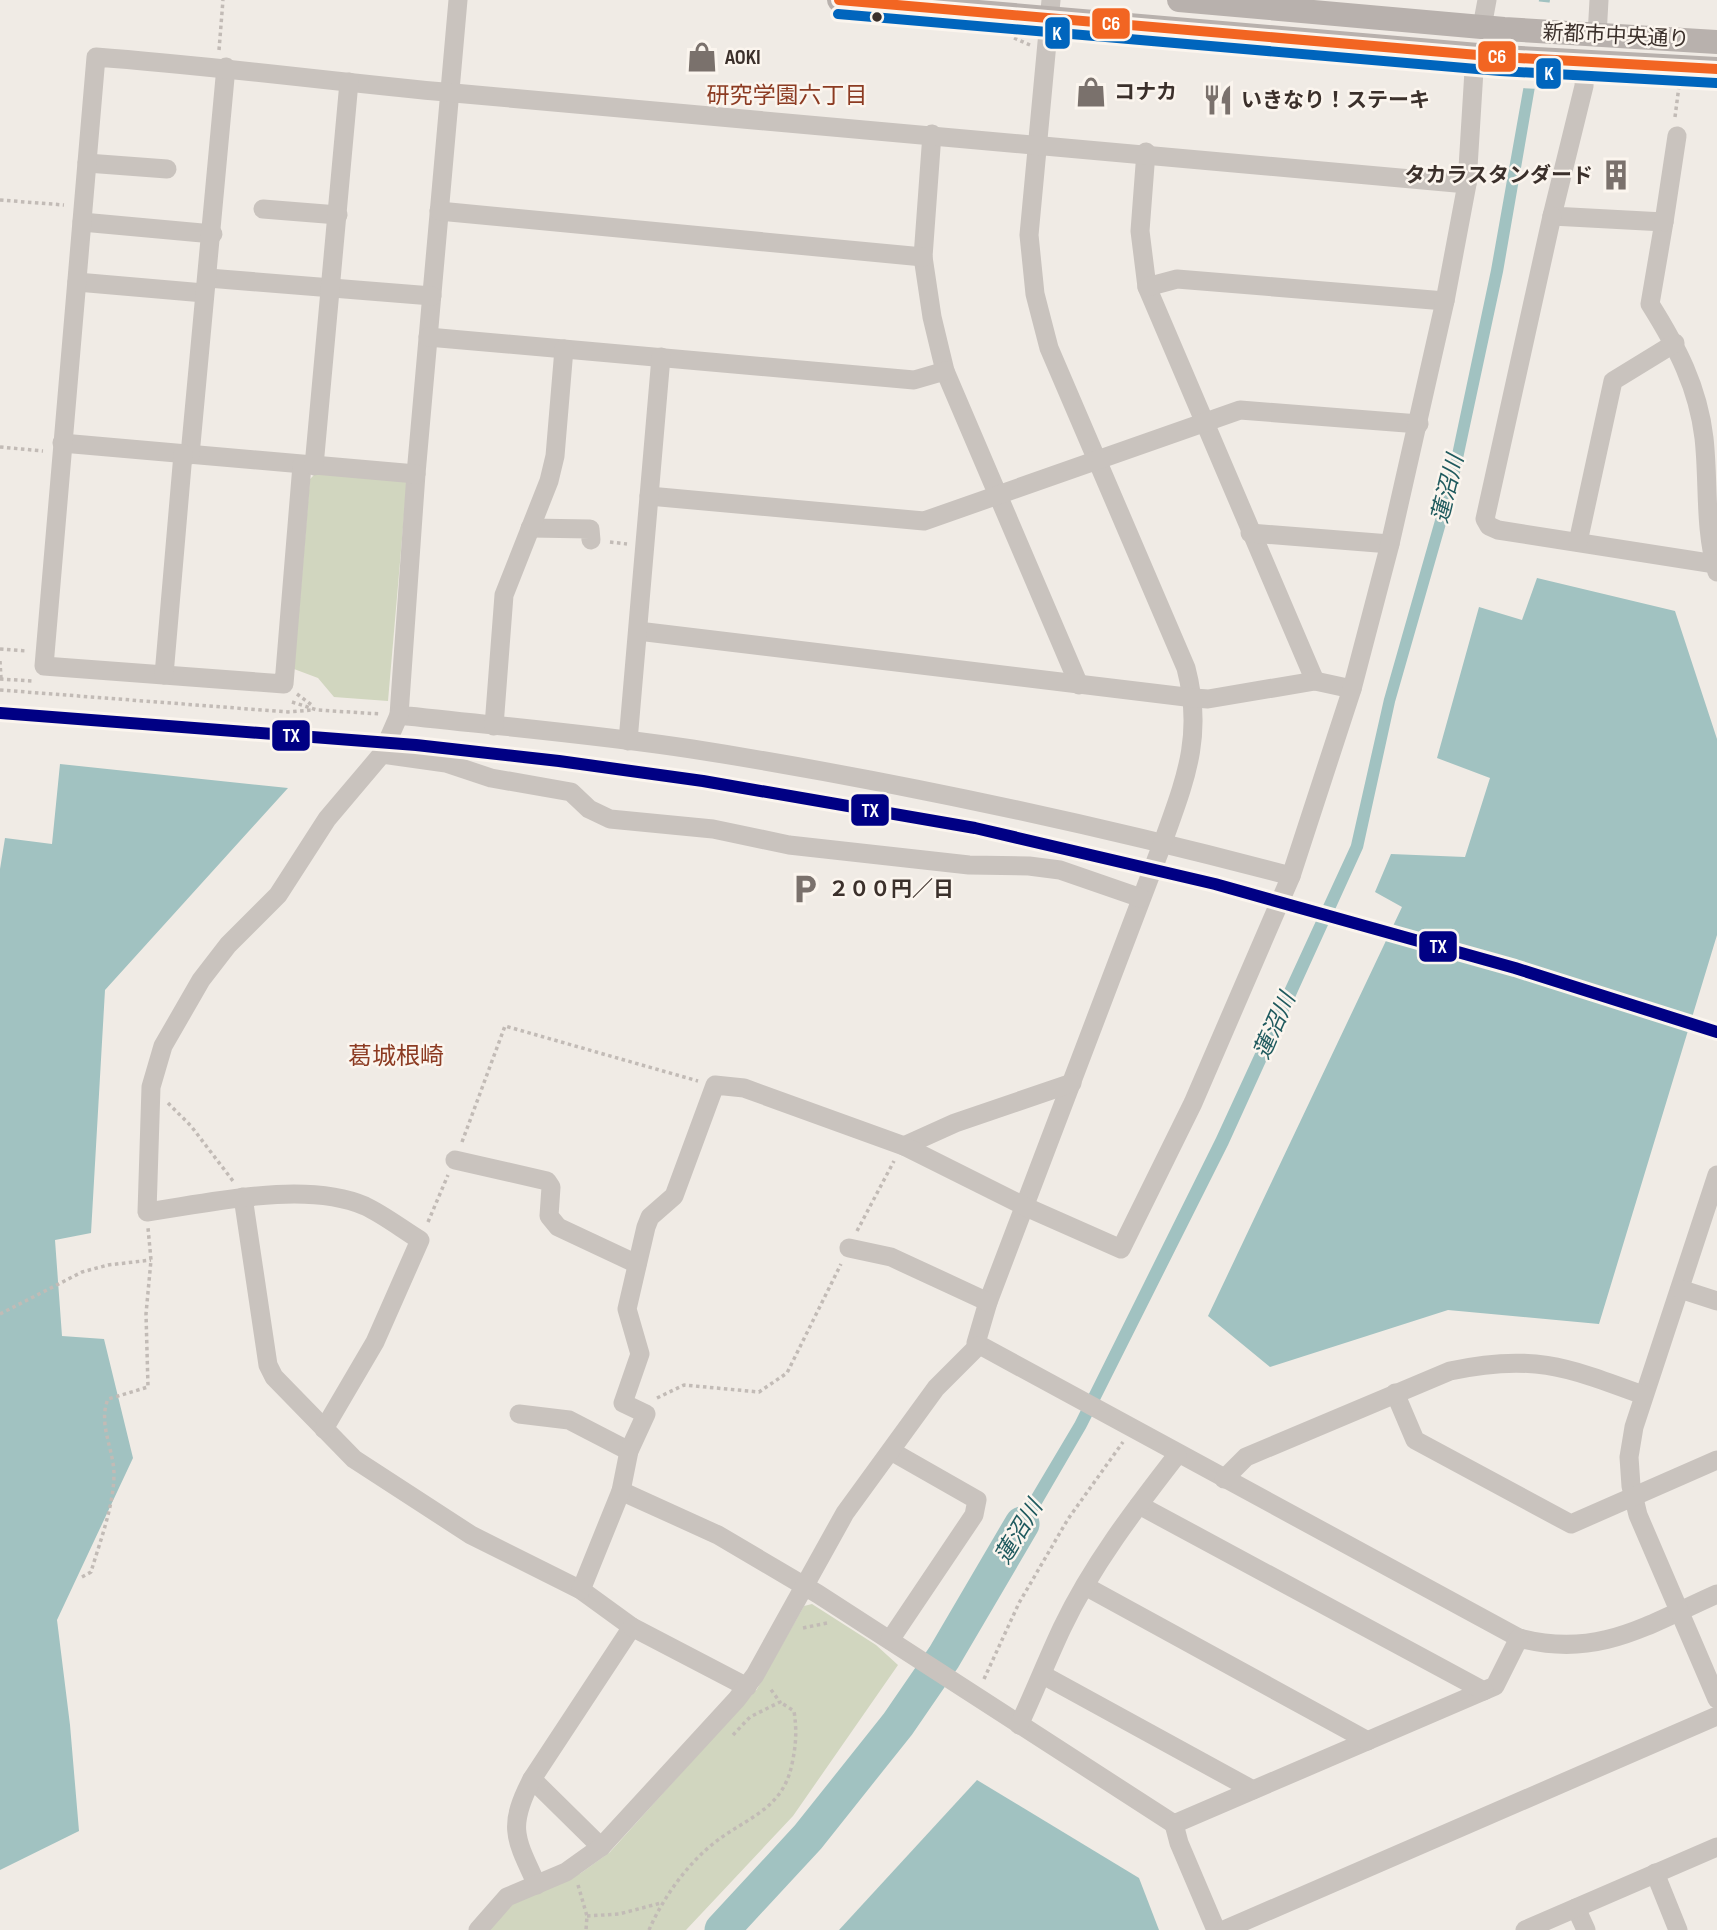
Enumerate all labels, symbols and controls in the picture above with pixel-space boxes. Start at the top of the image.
line badge: C6 [1091,7,1131,40]
unlabelled marker [870,10,884,24]
text: C6 [1102,13,1120,36]
line badge: K [1044,16,1071,50]
street label: 新都市中央通り [1542,20,1690,52]
text: K [1052,23,1062,46]
shop icon: AOKI [685,40,719,74]
line badge: C6 [1477,40,1517,73]
place label: AOKI [724,45,761,70]
text: C6 [1488,46,1506,69]
line badge: K [1535,57,1562,90]
text: K [1544,63,1554,86]
shop icon: コナカ [1074,75,1108,109]
place label: コナカ [1114,80,1177,105]
district label: 研究学園六丁目 [707,82,868,110]
restaurant icon: いきなり！ステーキ [1201,83,1235,117]
place label: いきなり！ステーキ [1241,88,1430,113]
building icon: タカラスタンダード [1599,158,1633,192]
place label: タカラスタンダード [1404,163,1593,188]
water label: 蓮沼川 [1426,449,1471,526]
line badge: TX [271,719,311,752]
text: TX [282,725,300,748]
line badge: TX [850,793,890,827]
text: TX [861,800,879,823]
parking icon: ２００円／日 [788,872,822,906]
place label: ２００円／日 [828,877,954,902]
line badge: TX [1418,930,1458,963]
text: TX [1429,936,1447,959]
water label: 蓮沼川 [1248,986,1303,1063]
district label: 葛城根崎 [348,1042,444,1071]
water label: 蓮沼川 [989,1493,1050,1569]

